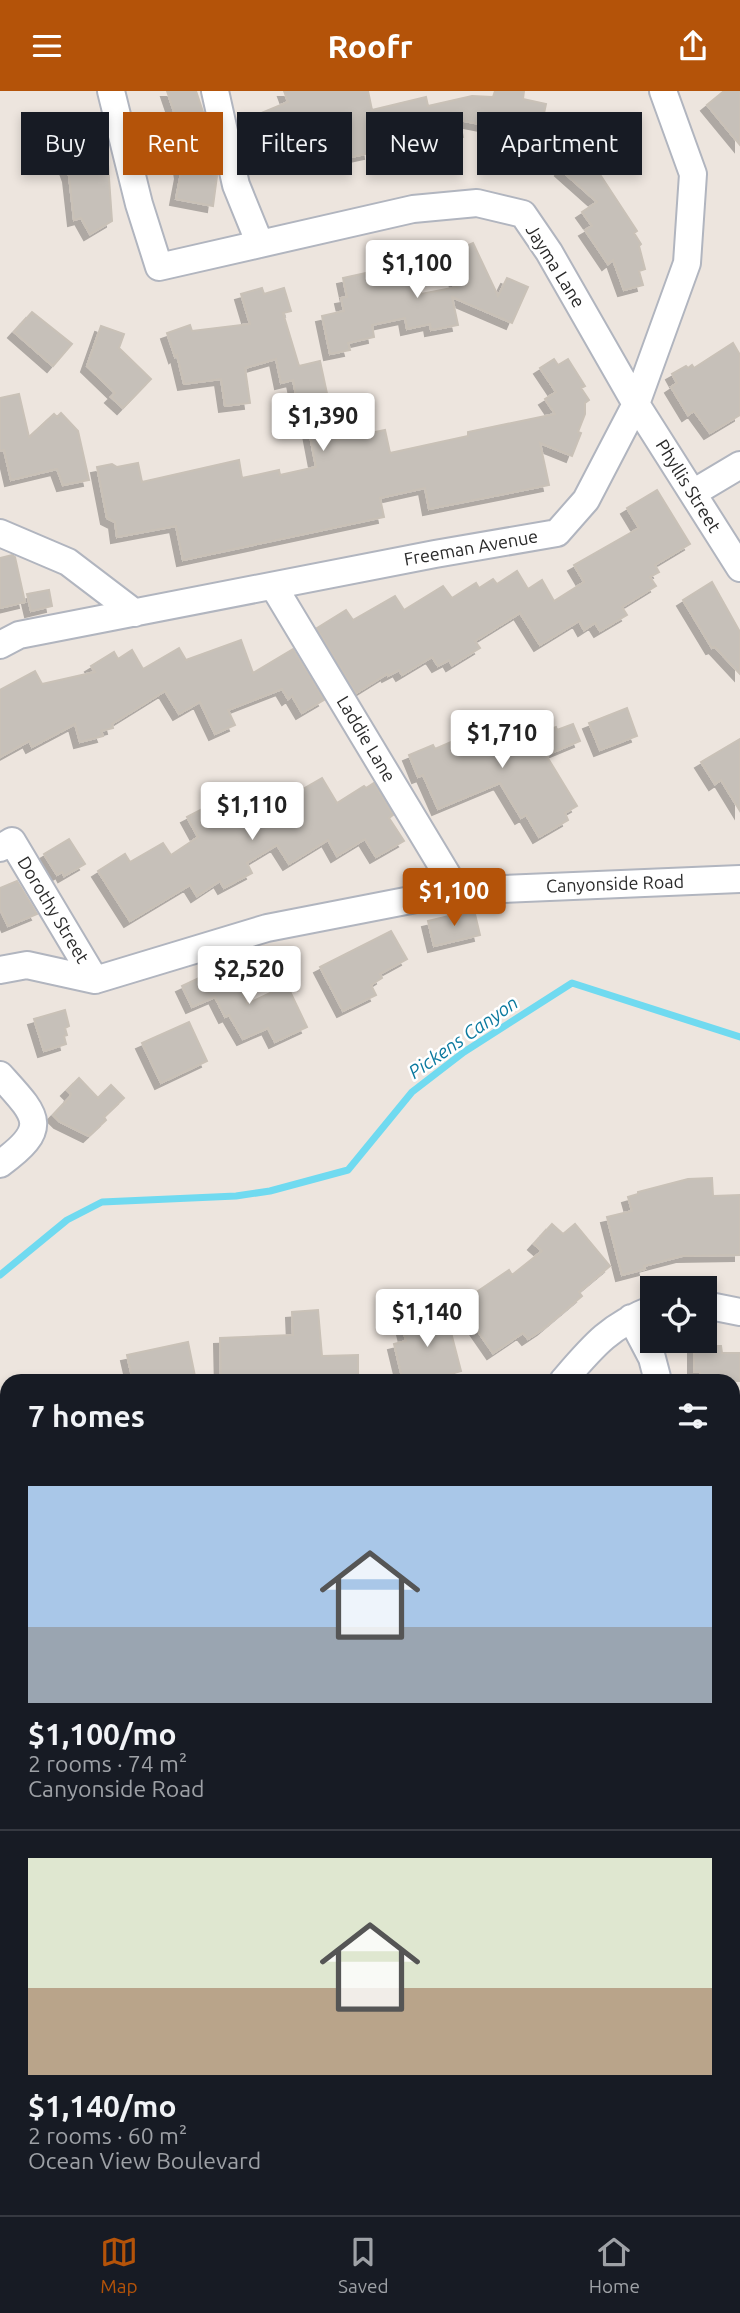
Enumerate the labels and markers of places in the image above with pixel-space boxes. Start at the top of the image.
pin: $1,100 [360,241,474,300]
pin: $1,390 [266,393,380,453]
pin: $1,710 [445,711,559,770]
pin: $1,110 [195,783,309,842]
pin: $1,100 [397,869,511,928]
pin: $2,520 [192,947,306,1006]
pin: $1,140 [370,1289,484,1349]

